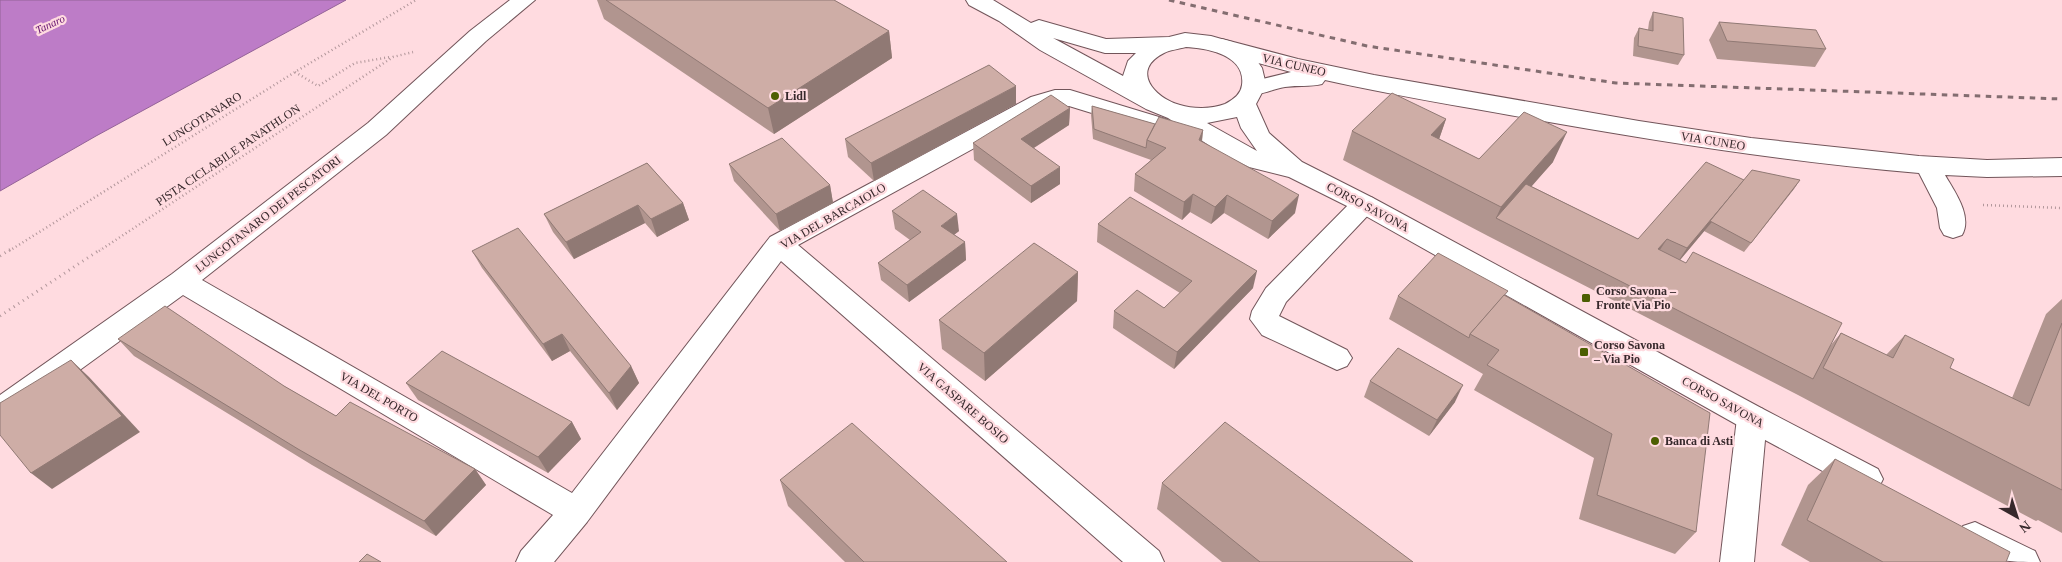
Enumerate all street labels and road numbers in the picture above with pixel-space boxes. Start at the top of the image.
street label: VIA CUNEO [1261,51,1328,79]
street label: LUNGOTANARO [160,89,245,149]
street label: PISTA CICLABILE PANATHLON [153,101,303,209]
street label: VIA CUNEO [1680,129,1747,153]
street label: LUNGOTANARO DEI PESCATORI [192,153,344,275]
street label: CORSO SAVONA [1324,179,1412,235]
street label: VIA DEL BARCAIOLO [778,180,889,252]
street label: VIA GASPARE BOSIO [915,360,1012,447]
street label: VIA DEL PORTO [337,369,421,425]
street label: CORSO SAVONA [1680,374,1767,430]

